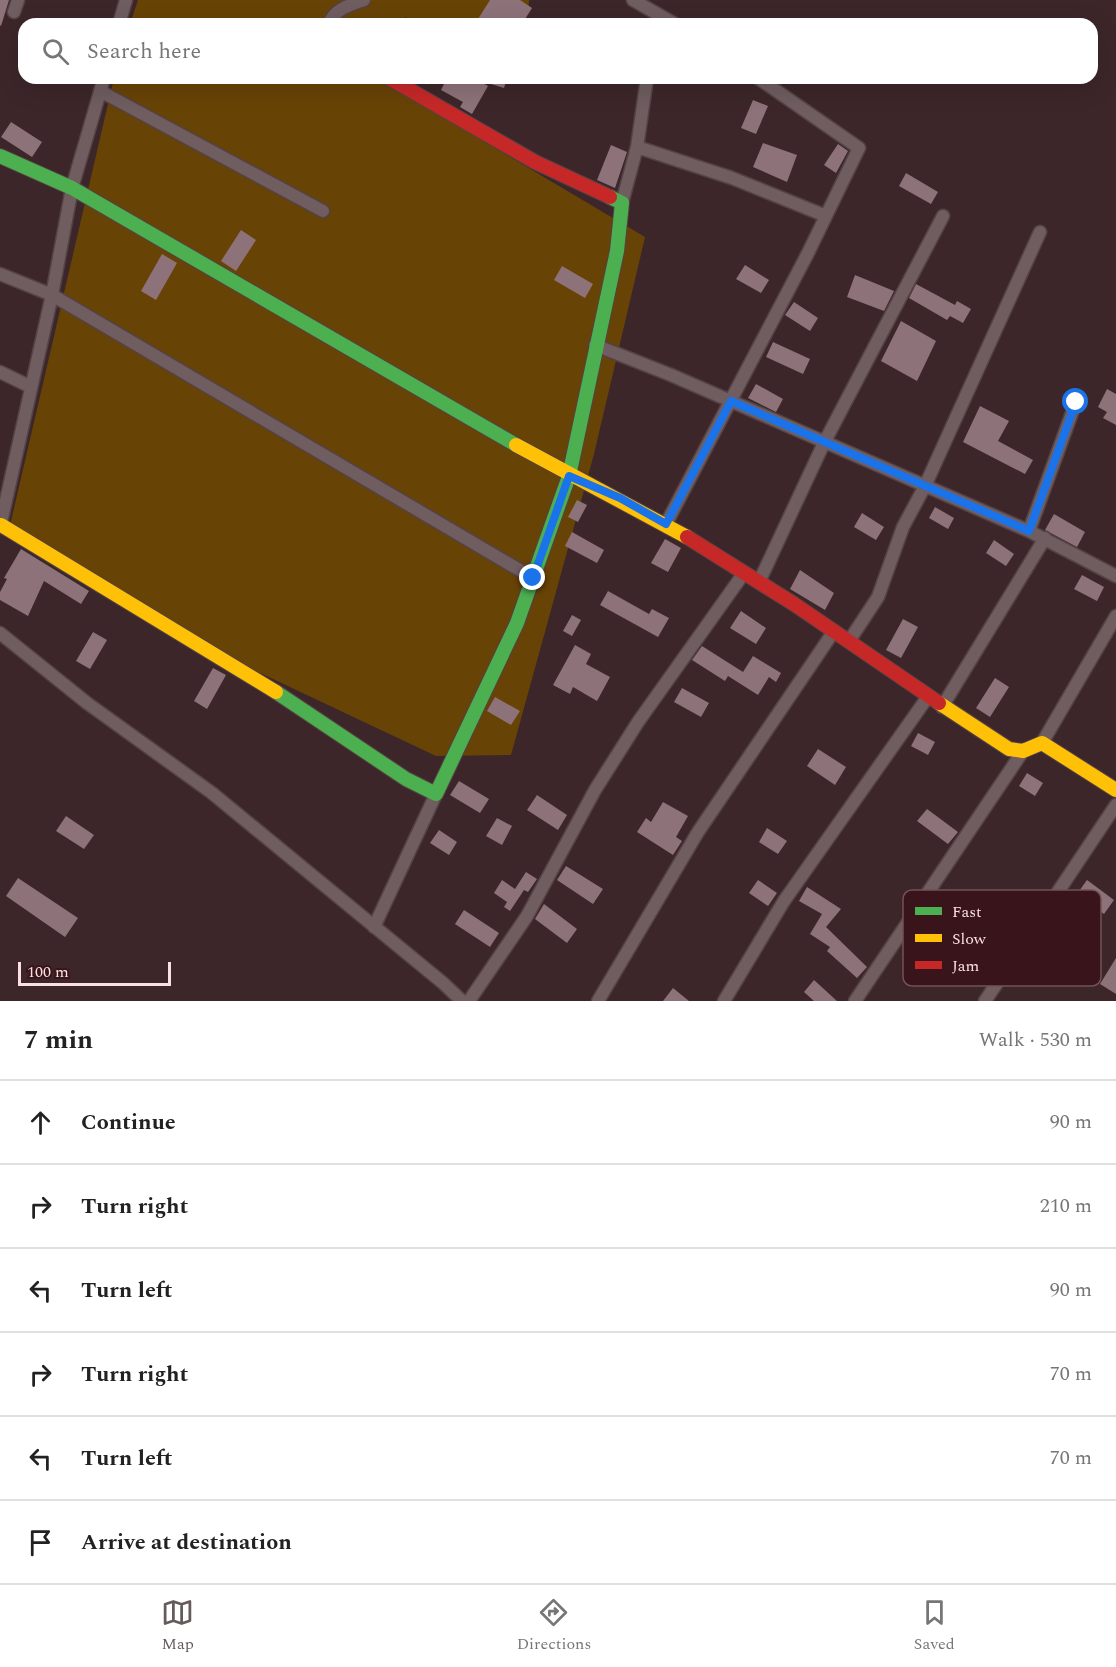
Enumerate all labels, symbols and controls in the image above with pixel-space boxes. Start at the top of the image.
search box [18,18,1098,84]
icon: search [39,35,72,68]
text: Search here [87,35,201,68]
route start [1062,388,1088,414]
route end [519,564,545,590]
legend [903,890,1101,986]
text: Fast [952,900,982,924]
text: Slow [952,927,987,951]
text: Jam [952,954,980,978]
scale bar [18,959,171,986]
text: 100 m [27,960,69,984]
text: 7 min [24,1020,93,1060]
text: Walk · 530 m [979,1025,1092,1055]
icon: ahead [24,1106,57,1139]
text: Continue [81,1106,176,1139]
text: 90 m [1050,1107,1092,1137]
icon: right [24,1190,57,1223]
text: Turn right [81,1190,188,1223]
text: 210 m [1040,1191,1092,1221]
icon: left [24,1274,57,1307]
text: Turn left [81,1274,173,1307]
text: 90 m [1050,1275,1092,1305]
icon: right [24,1358,57,1391]
text: Turn right [81,1358,188,1391]
text: 70 m [1050,1359,1092,1389]
icon: left [24,1442,57,1475]
text: Turn left [81,1442,173,1475]
text: 70 m [1050,1443,1092,1473]
icon: arrive [24,1526,57,1559]
text: Arrive at destination [81,1526,292,1559]
tab: Map [161,1596,194,1656]
tab: Directions [517,1596,591,1656]
tab: Saved [914,1596,955,1656]

